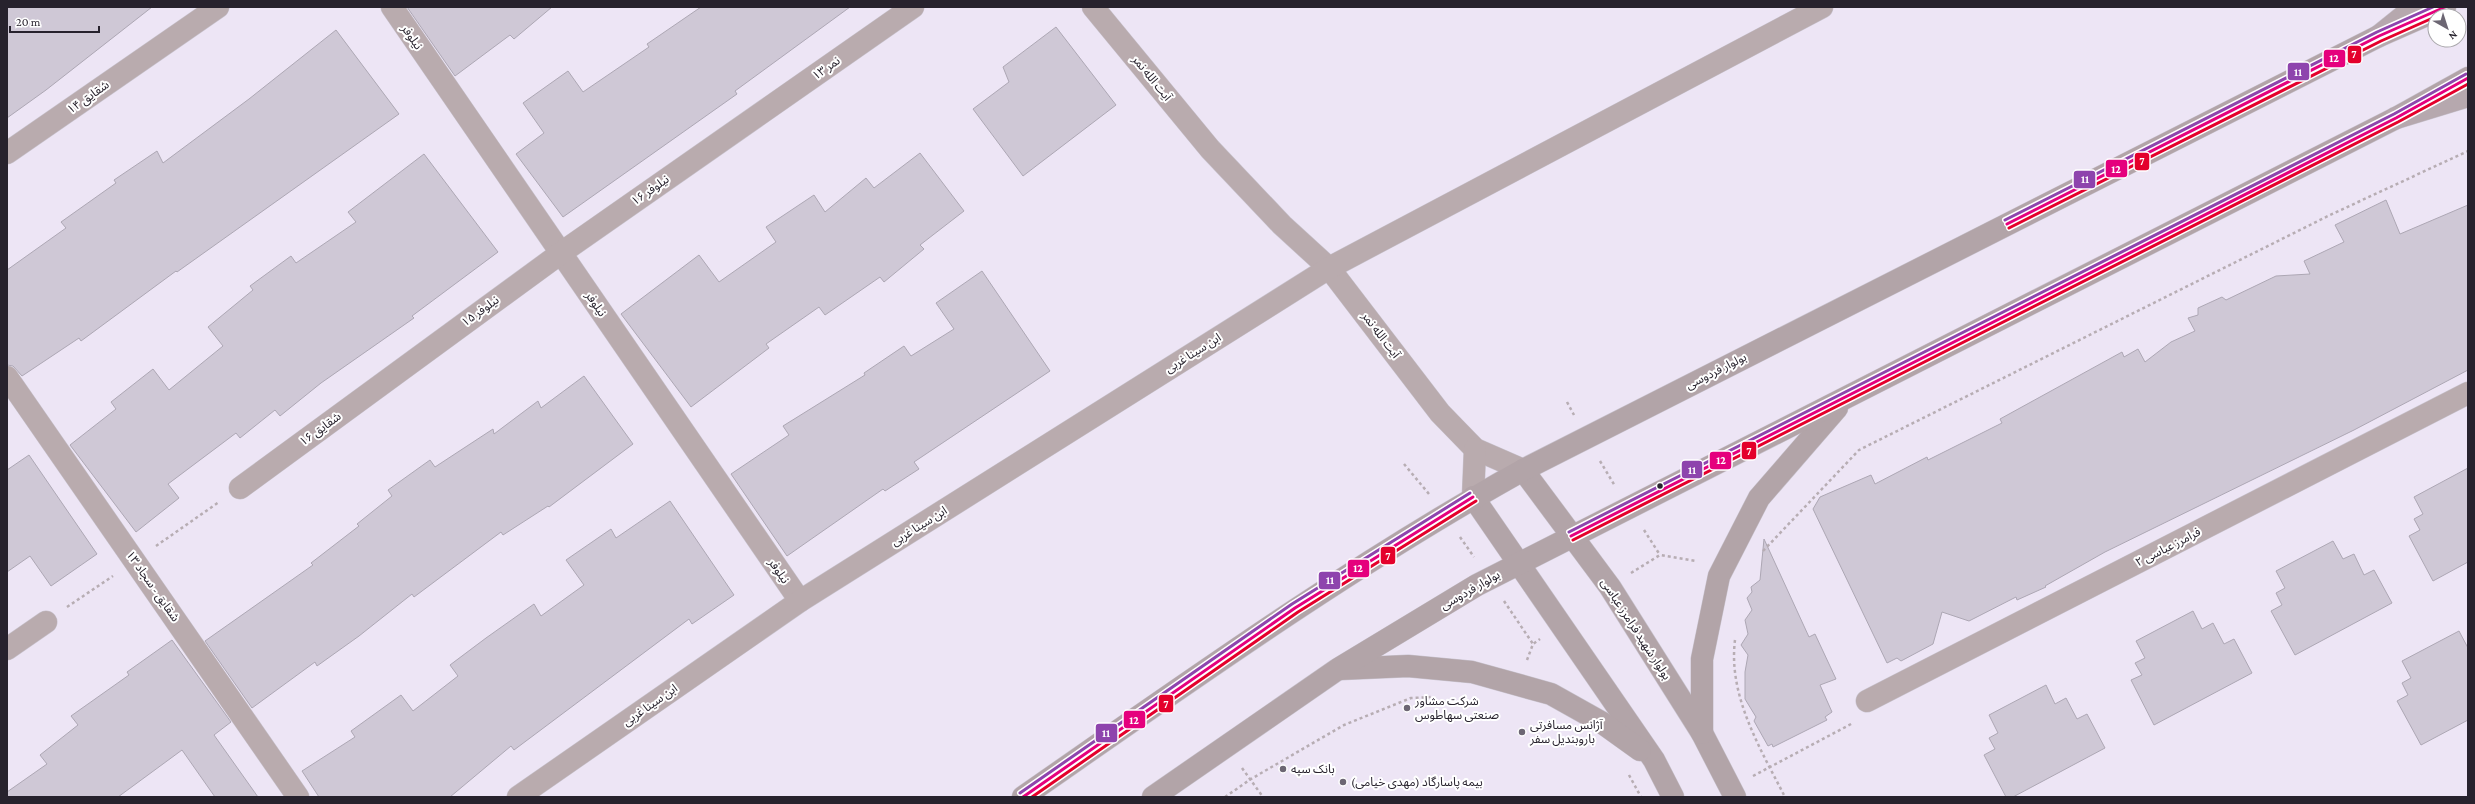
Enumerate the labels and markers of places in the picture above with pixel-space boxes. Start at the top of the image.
unlabelled marker [1655,481,1665,491]
place label: شرکت مشاور صنعتی سهاطوس [1414,694,1499,722]
marker: شرکت مشاور صنعتی سهاطوس [1402,703,1412,713]
place label: آژانس مسافرتی باروبندیل سفر [1529,718,1603,746]
marker: آژانس مسافرتی باروبندیل سفر [1517,727,1527,737]
place label: بانک سپه [1291,762,1335,777]
marker: بانک سپه [1278,764,1288,774]
place label: بیمه پاسارگاد (مهدی خیامی) [1351,775,1483,790]
marker: بیمه پاسارگاد (مهدی خیامی) [1338,777,1348,787]

